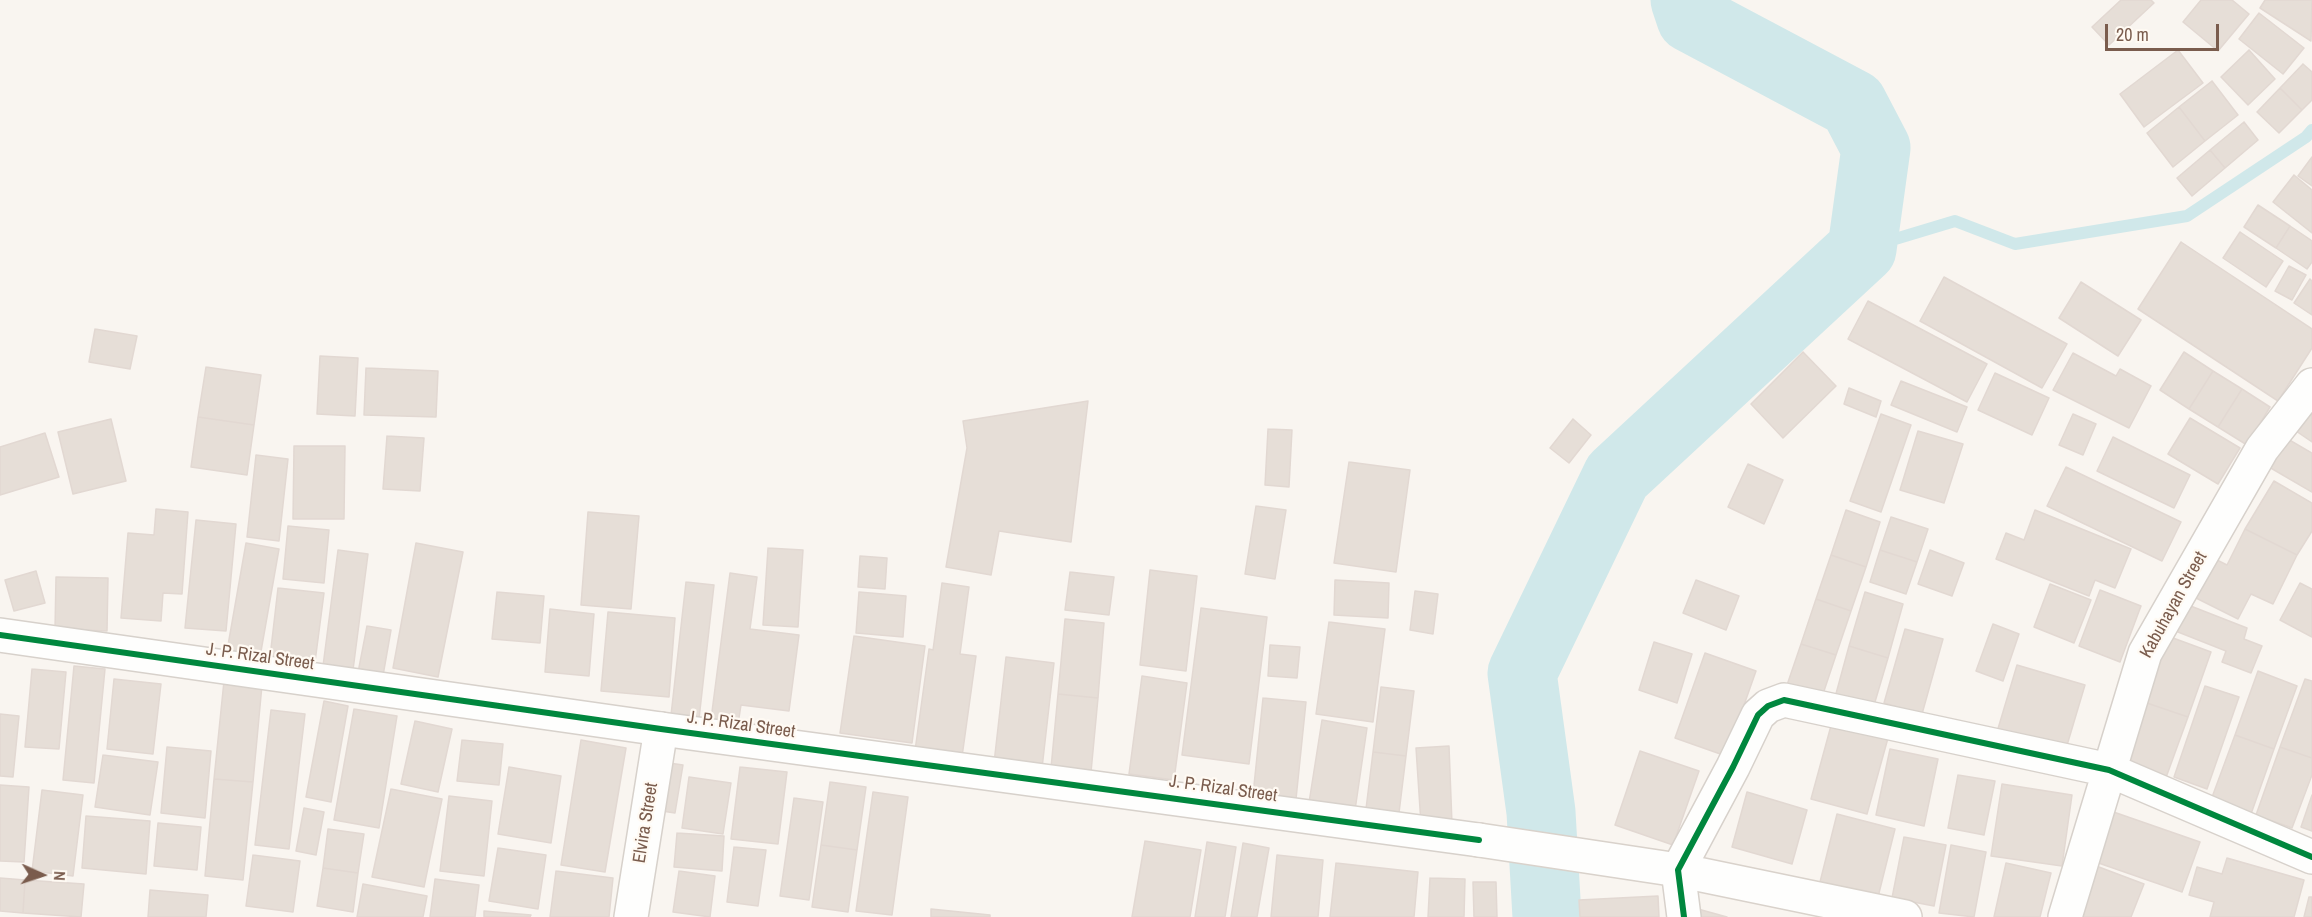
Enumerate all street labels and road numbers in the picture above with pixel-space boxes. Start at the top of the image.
street label: Kabuhayan Street [2136,548,2212,662]
street label: J. P. Rizal Street [205,639,315,675]
street label: J. P. Rizal Street [686,707,796,743]
street label: J. P. Rizal Street [1168,771,1278,807]
street label: Elvira Street [629,781,663,865]

